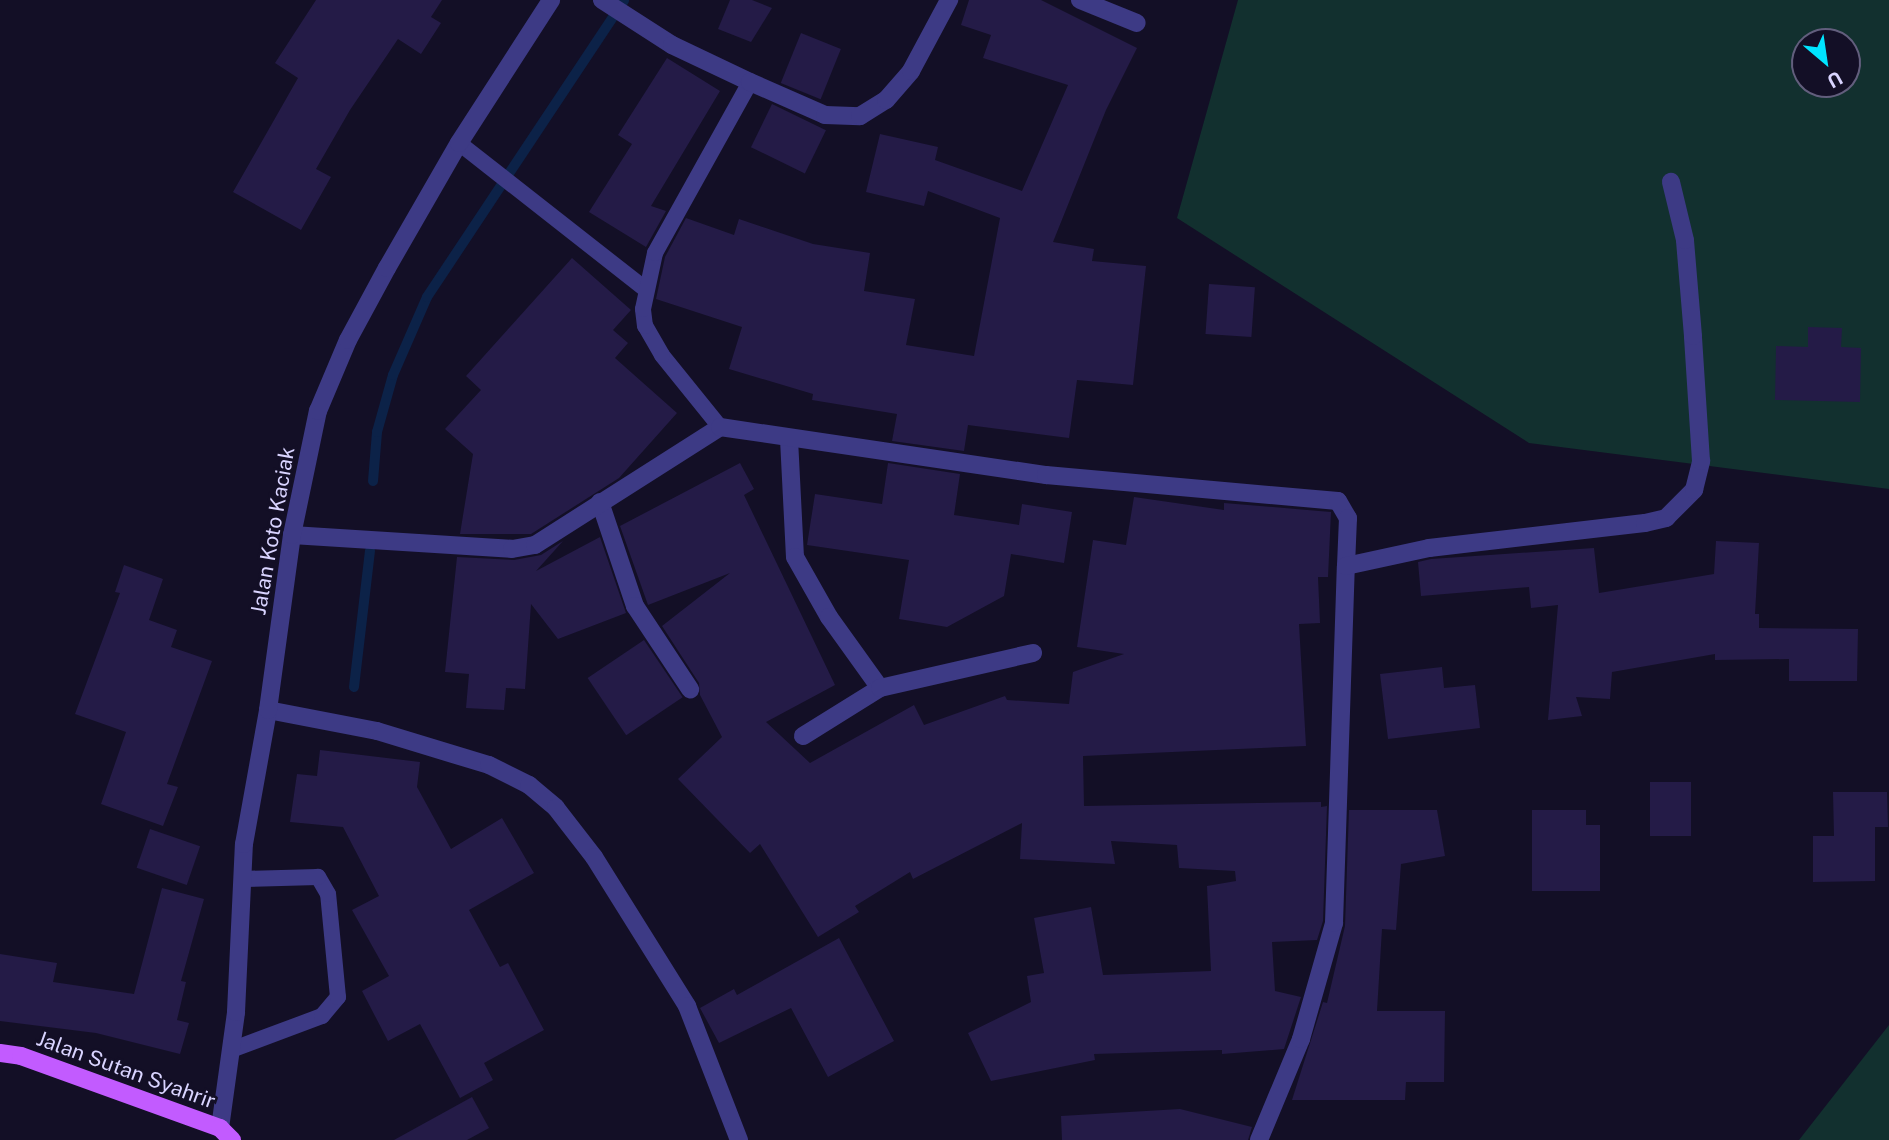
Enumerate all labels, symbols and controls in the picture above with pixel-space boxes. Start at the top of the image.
north arrow [1791,28,1861,98]
text: U [1824,67,1847,93]
street label: Jalan Koto Kaciak [246,445,300,617]
street label: Jalan Sutan Syahrir [33,1026,219,1114]

